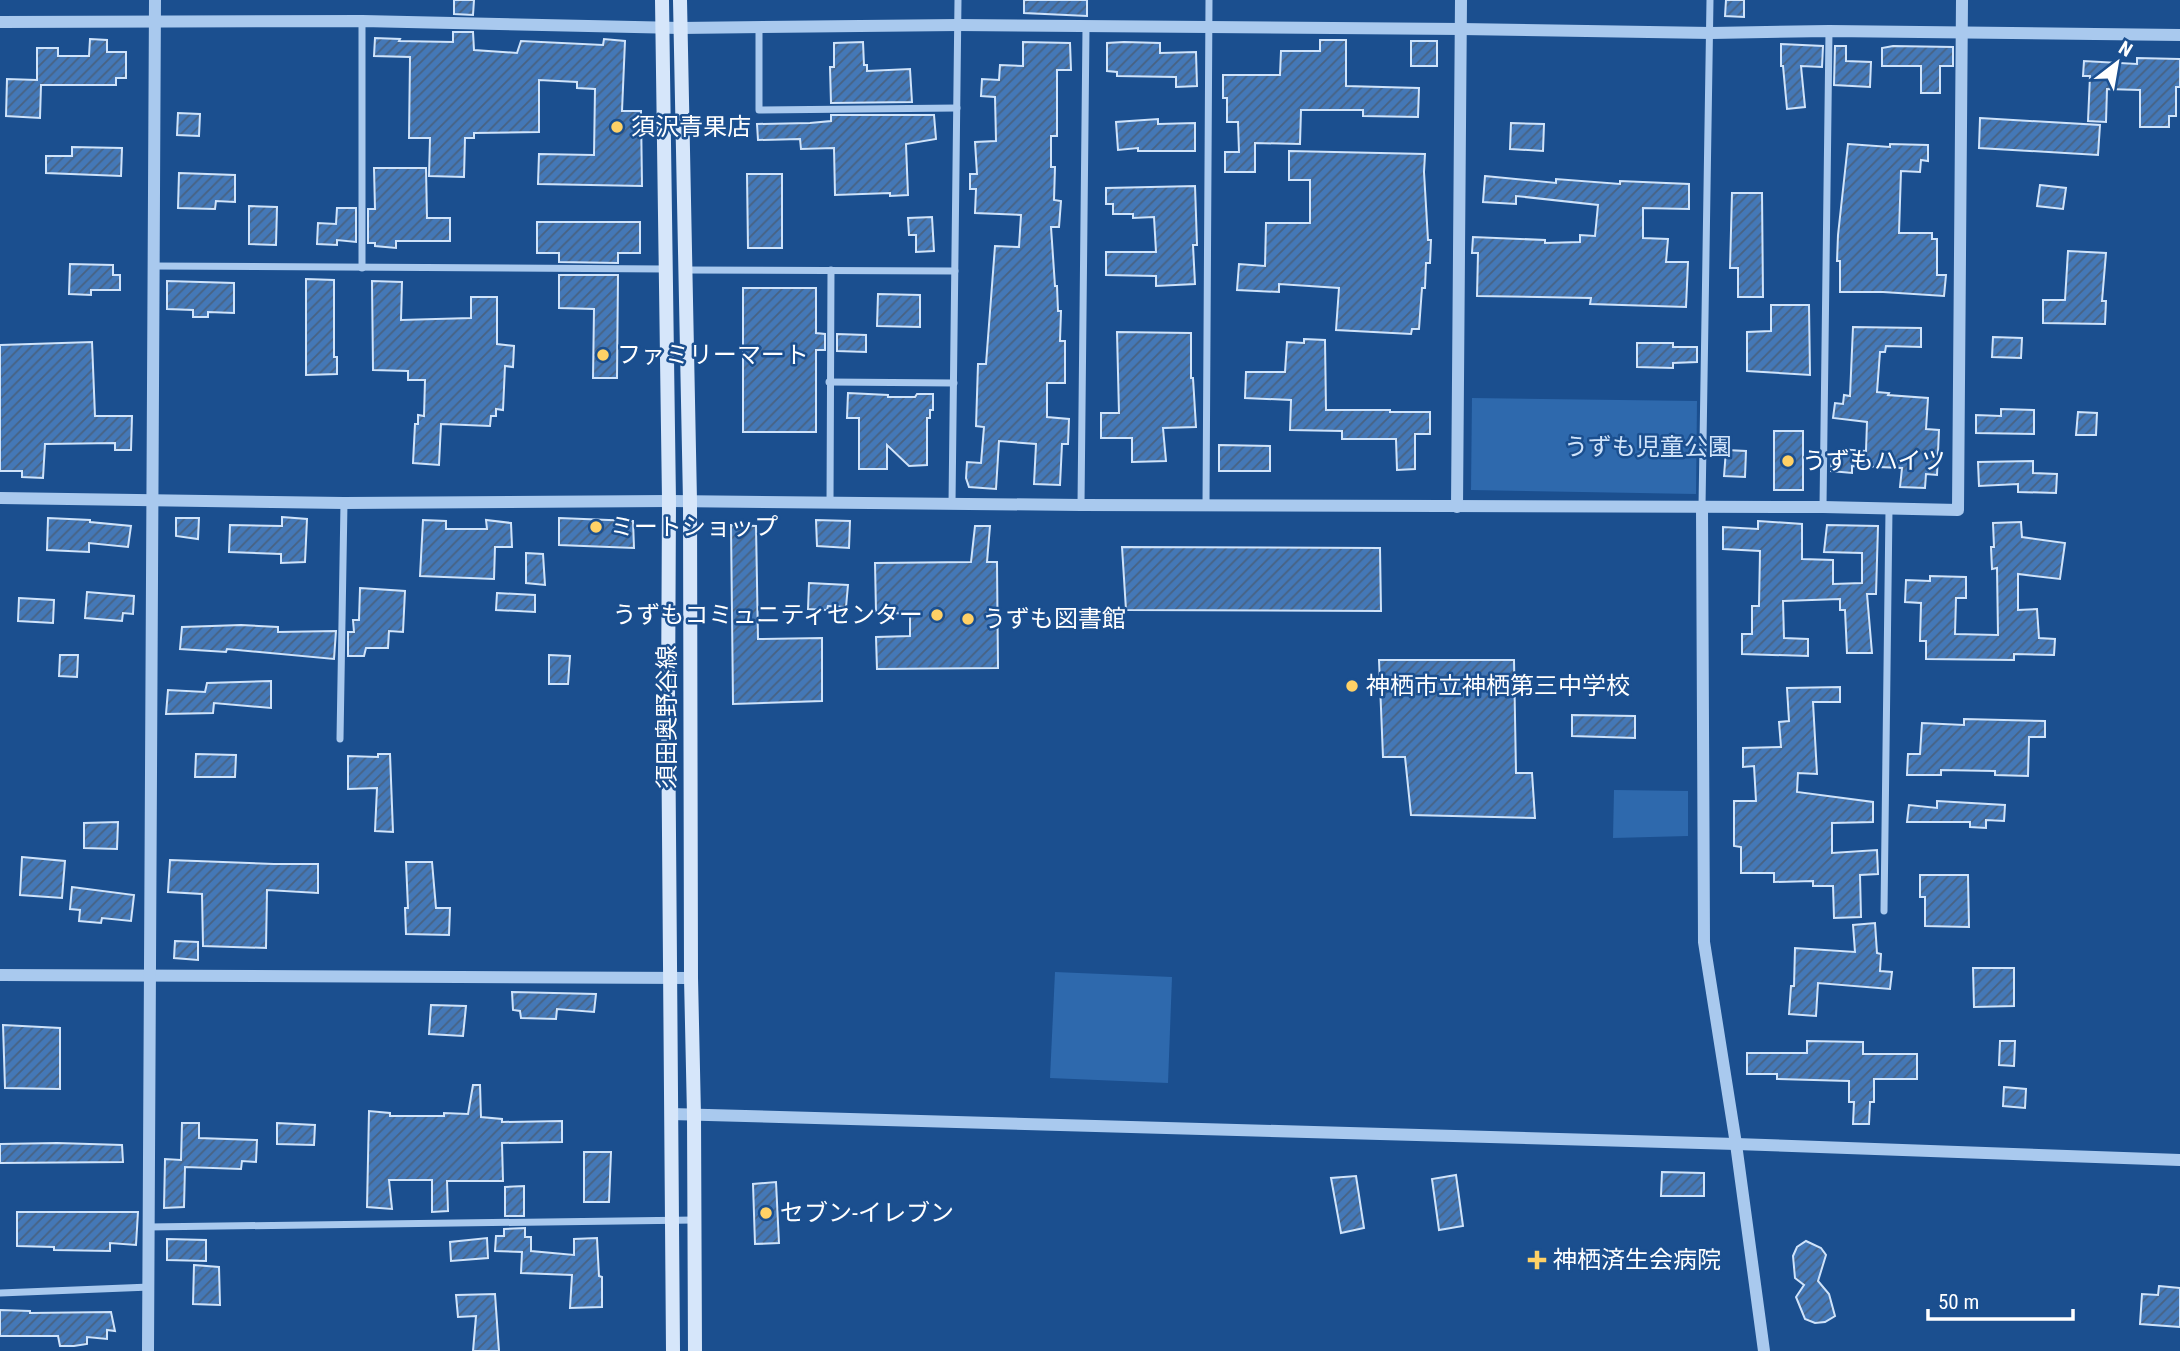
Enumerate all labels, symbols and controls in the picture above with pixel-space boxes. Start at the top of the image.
north arrow [2082,28,2152,98]
text: N [2115,36,2136,62]
place label: 須沢青果店 [631,113,751,141]
marker: 須沢青果店 [609,119,625,135]
place label: ファミリーマート [617,341,809,369]
marker: ファミリーマート [595,347,611,363]
park label: うずも児童公園 [1564,433,1732,461]
place label: うずもハイツ [1802,447,1946,475]
marker: うずもハイツ [1780,453,1796,469]
place label: ミートショップ [610,513,778,541]
marker: ミートショップ [588,519,604,535]
place label: うずもコミュニティセンター [612,601,923,629]
place label: うずも図書館 [982,605,1126,633]
marker: うずもコミュニティセンター [929,607,945,623]
marker: うずも図書館 [960,611,976,627]
street label: 須田奥野谷線 [653,645,681,789]
place label: 神栖市立神栖第三中学校 [1366,672,1630,700]
marker: 神栖市立神栖第三中学校 [1344,678,1360,694]
place label: セブン-イレブン [780,1199,954,1227]
marker: セブン-イレブン [758,1205,774,1221]
place label: 神栖済生会病院 [1553,1246,1721,1274]
marker: 神栖済生会病院 [1527,1250,1547,1270]
scale bar [1928,1278,2073,1322]
text: 50 m [1938,1290,1979,1314]

